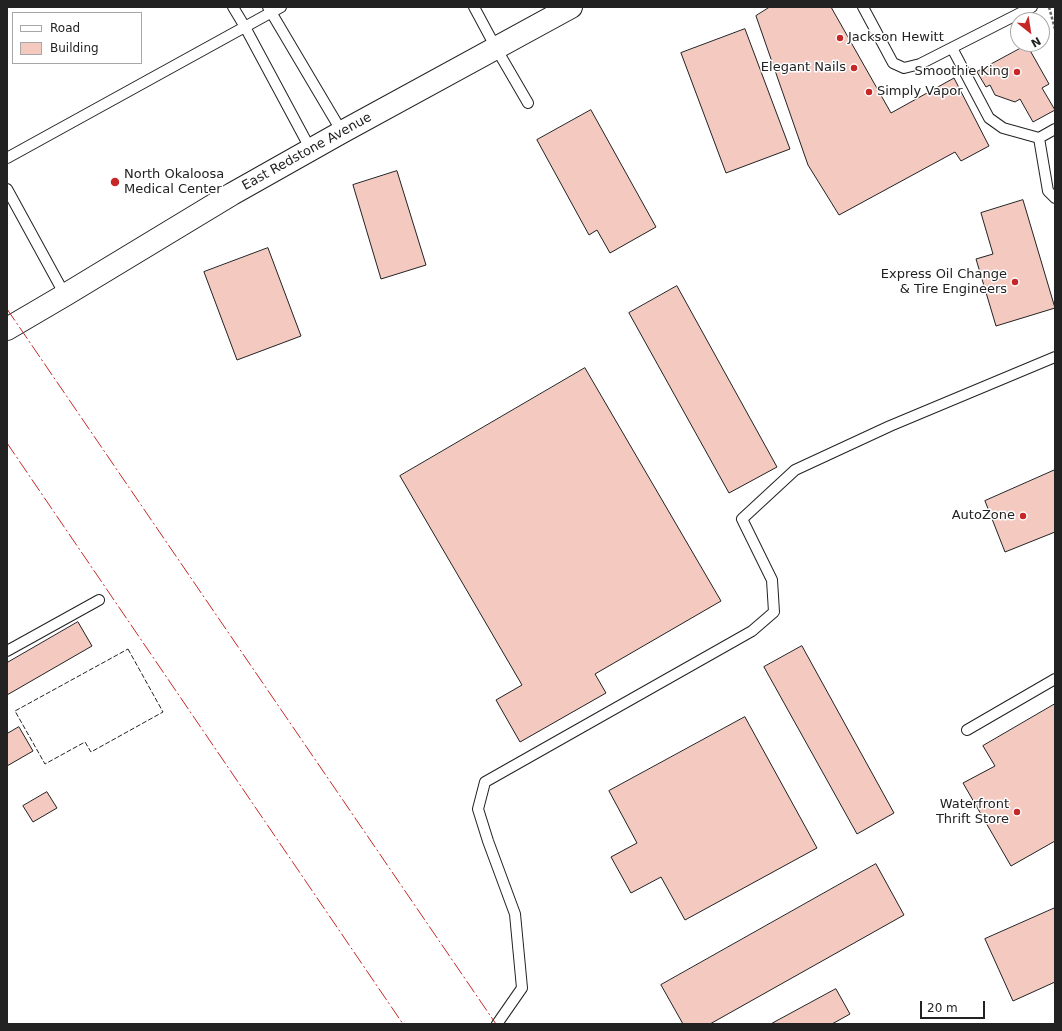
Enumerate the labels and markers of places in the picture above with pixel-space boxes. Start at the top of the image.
place label: Jackson Hewitt [848,30,944,46]
marker: Jackson Hewitt [835,33,845,43]
place label: Elegant Nails [761,60,846,76]
marker: Elegant Nails [849,63,859,73]
place label: Smoothie King [914,64,1009,80]
marker: Smoothie King [1012,67,1022,77]
place label: Simply Vapor [877,84,963,100]
marker: Simply Vapor [864,87,874,97]
place label: North Okaloosa Medical Center [124,167,224,198]
marker: North Okaloosa Medical Center [109,176,121,188]
place label: Express Oil Change & Tire Engineers [881,267,1007,298]
marker: Express Oil Change & Tire Engineers [1010,277,1020,287]
place label: AutoZone [952,508,1015,524]
marker: AutoZone [1018,511,1028,521]
place label: Waterfront Thrift Store [936,797,1009,828]
marker: Waterfront Thrift Store [1012,807,1022,817]

